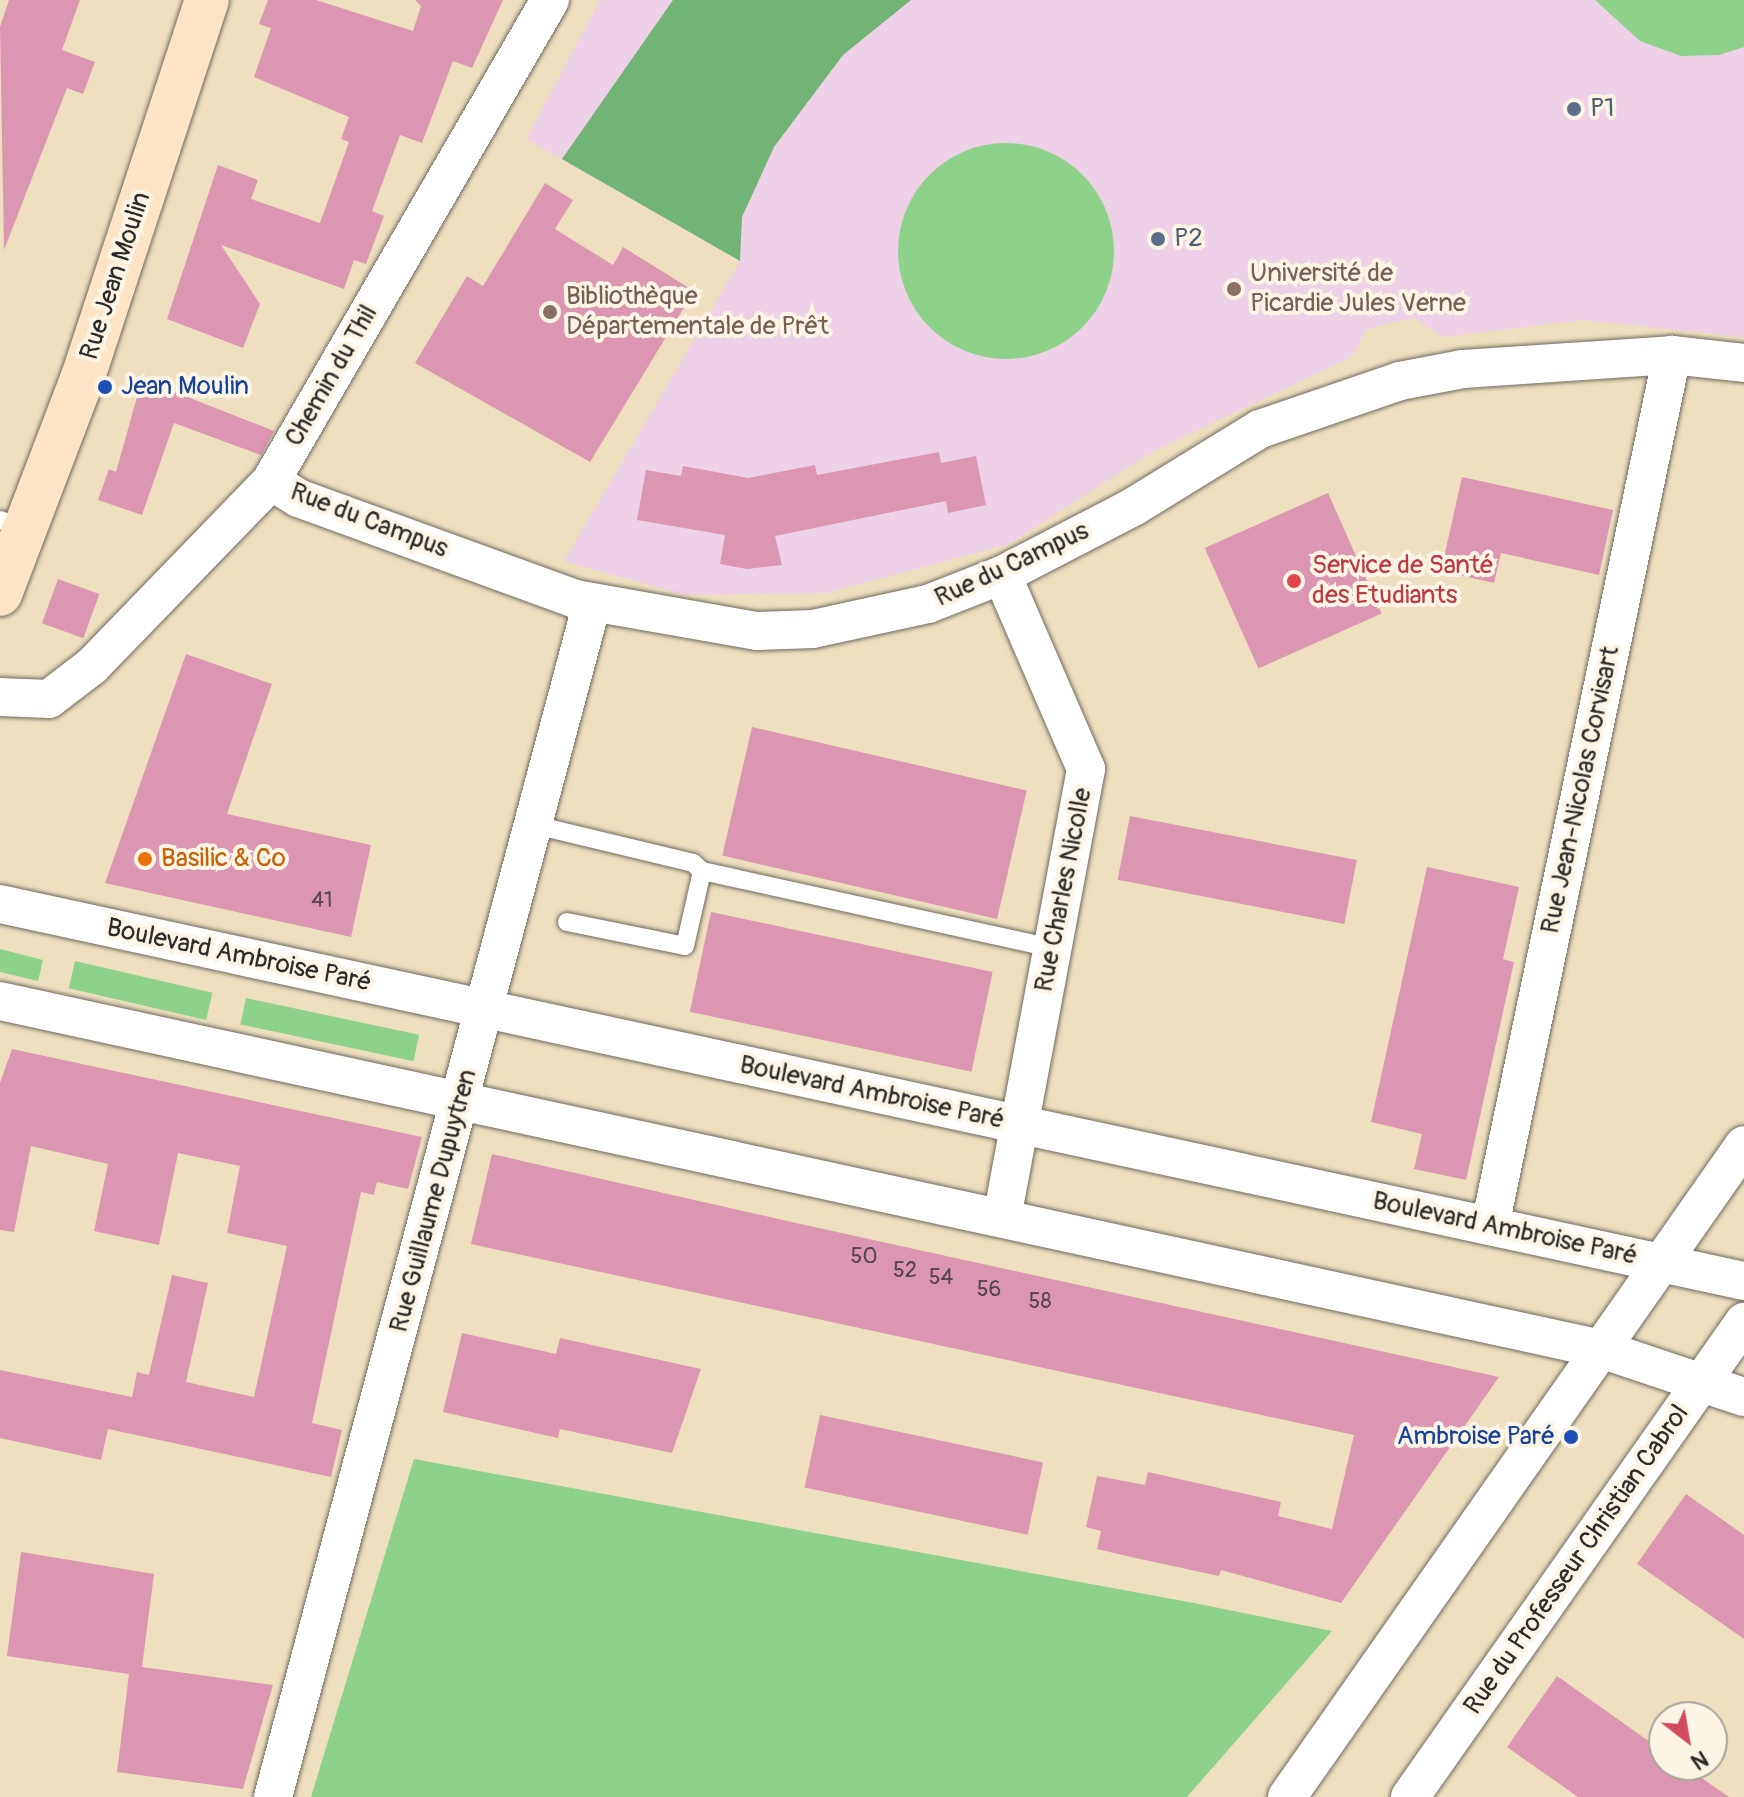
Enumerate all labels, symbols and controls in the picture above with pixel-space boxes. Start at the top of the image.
place label: P1 [1590,93,1615,125]
marker: P1 [1565,100,1583,118]
street label: Rue Jean Moulin [74,188,158,364]
place label: P2 [1174,223,1203,255]
marker: P2 [1149,230,1167,248]
place label: Université de Picardie Jules Verne [1250,258,1466,320]
marker: Université de Picardie Jules Verne [1225,280,1243,298]
place label: Bibliothèque Départementale de Prêt [566,281,829,342]
street label: Chemin du Thil [279,300,385,452]
marker: Bibliothèque Départementale de Prêt [541,303,559,321]
place label: Jean Moulin [121,371,249,403]
marker: Jean Moulin [96,378,114,396]
street label: Rue du Campus [286,477,452,565]
street label: Rue du Campus [930,516,1094,614]
place label: Service de Santé des Etudiants [1312,550,1494,612]
marker: Service de Santé des Etudiants [1283,570,1305,592]
street label: Rue Jean-Nicolas Corvisart [1535,643,1627,937]
street label: Rue Charles Nicolle [1029,785,1099,995]
place label: Basilic & Co [161,843,286,875]
marker: Basilic & Co [136,850,154,868]
house number: 41 [311,888,333,914]
street label: Boulevard Ambroise Paré [104,913,374,999]
street label: Boulevard Ambroise Paré [737,1050,1007,1136]
street label: Rue Guillaume Dupuytren [384,1066,484,1336]
street label: Boulevard Ambroise Paré [1370,1186,1640,1272]
house number: 50 [851,1244,877,1270]
house number: 52 [893,1258,917,1284]
house number: 54 [929,1265,953,1291]
house number: 56 [977,1277,1001,1303]
house number: 58 [1028,1289,1052,1315]
street label: Rue du Professeur Christian Cabrol [1458,1399,1696,1721]
place label: Ambroise Paré [1397,1421,1555,1453]
marker: Ambroise Paré [1562,1428,1580,1446]
north arrow [1648,1701,1728,1781]
text: N [1686,1744,1713,1776]

